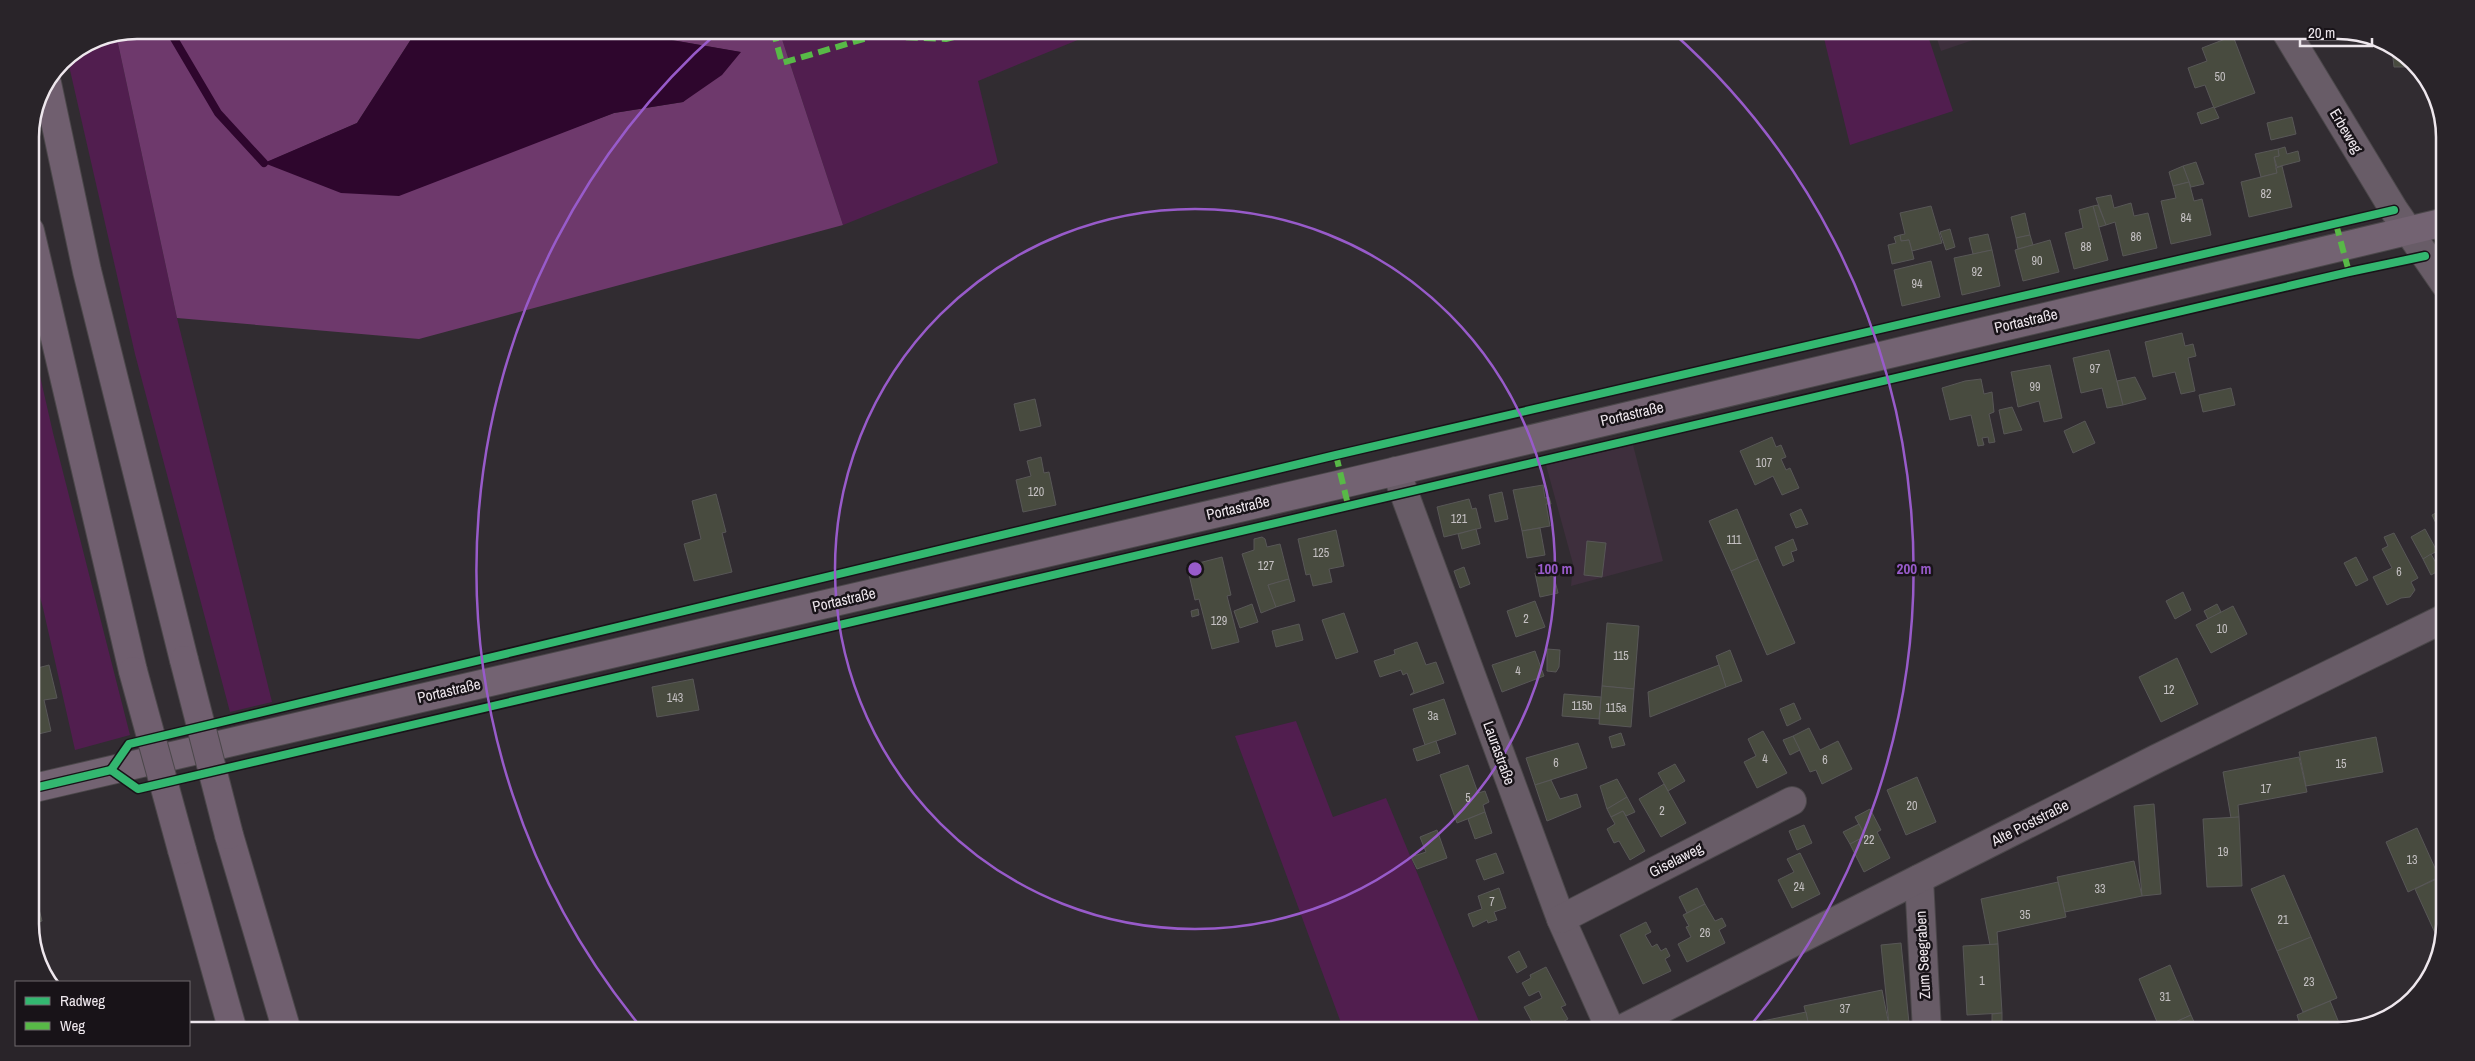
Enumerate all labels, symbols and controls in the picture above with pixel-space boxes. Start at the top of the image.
scale bar [2300,15,2372,47]
text: 20 m [2308,22,2335,43]
house number: 50 [2215,69,2225,85]
street label: Erbeweg [2325,105,2368,157]
house number: 82 [2261,186,2271,202]
house number: 84 [2181,210,2192,226]
house number: 86 [2131,229,2141,245]
house number: 88 [2081,239,2091,255]
house number: 90 [2032,253,2042,269]
house number: 92 [1972,264,1982,280]
house number: 94 [1912,276,1923,292]
street label: Portastraße [1992,303,2060,338]
house number: 97 [2090,361,2101,377]
house number: 99 [2030,379,2040,395]
street label: Portastraße [1598,396,1666,431]
house number: 107 [1756,455,1773,471]
house number: 120 [1028,484,1044,500]
street label: Portastraße [1204,490,1272,525]
house number: 121 [1451,511,1468,527]
house number: 111 [1727,532,1742,548]
house number: 125 [1313,545,1330,561]
house number: 127 [1258,558,1275,574]
text: 100 m [1538,558,1572,579]
text: 200 m [1897,558,1931,579]
centre of rings [1186,560,1204,578]
house number: 6 [2396,564,2402,580]
street label: Portastraße [810,582,878,617]
house number: 2 [1523,611,1529,627]
house number: 129 [1211,613,1227,629]
house number: 10 [2217,621,2227,637]
house number: 115 [1613,648,1629,664]
house number: 4 [1515,663,1521,679]
street label: Portastraße [415,673,483,708]
house number: 12 [2164,682,2174,698]
house number: 143 [667,690,683,706]
house number: 115b [1571,698,1593,714]
house number: 115a [1605,700,1627,716]
house number: 3a [1428,708,1439,724]
street label: Laurastraße [1478,718,1521,788]
house number: 4 [1762,751,1768,767]
house number: 6 [1822,752,1828,768]
house number: 6 [1553,755,1559,771]
house number: 15 [2336,756,2347,772]
house number: 17 [2261,781,2272,797]
house number: 5 [1465,790,1471,806]
street label: Alte Poststraße [1987,794,2072,851]
house number: 20 [1907,798,1917,814]
house number: 2 [1659,803,1665,819]
house number: 22 [1864,832,1874,848]
street label: Giselaweg [1645,837,1707,882]
house number: 19 [2218,844,2228,860]
house number: 13 [2407,852,2417,868]
house number: 24 [1794,879,1805,895]
house number: 33 [2095,881,2105,897]
house number: 7 [1489,894,1495,910]
house number: 35 [2020,907,2031,923]
street label: Zum Seegraben [1910,910,1935,1000]
house number: 21 [2278,912,2289,928]
house number: 26 [1700,925,1710,941]
house number: 1 [1979,973,1985,989]
house number: 23 [2304,974,2314,990]
legend [15,981,190,1046]
house number: 31 [2160,989,2171,1005]
text: Radweg [60,990,105,1011]
house number: 37 [1840,1001,1851,1017]
text: Weg [60,1015,85,1036]

